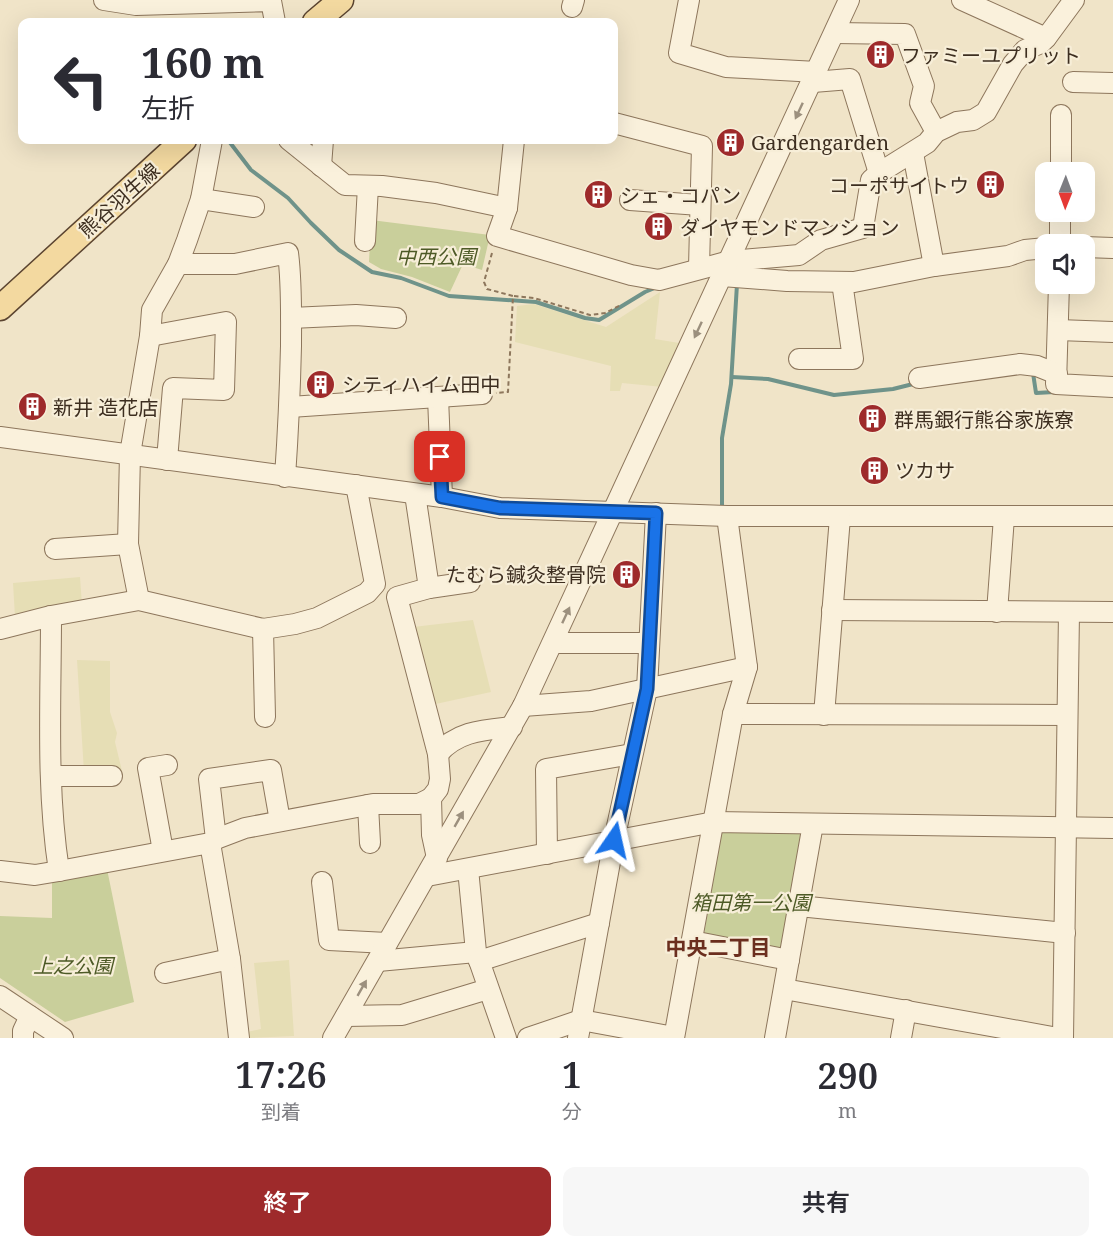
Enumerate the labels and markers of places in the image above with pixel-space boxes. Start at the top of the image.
building icon: ファミーユプリット [864,39,896,71]
place label: ファミーユプリット [901,42,1081,69]
building icon: Gardengarden [714,126,746,158]
place label: Gardengarden [751,129,889,156]
building icon: コーポサイトウ [974,169,1006,201]
place label: コーポサイトウ [829,172,969,199]
building icon: シェ・コパン [583,179,615,211]
place label: シェ・コパン [620,182,741,209]
building icon: ダイヤモンドマンション [643,211,675,243]
place label: ダイヤモンドマンション [680,214,899,241]
building icon: シティハイム田中 [305,368,337,400]
place label: シティハイム田中 [342,371,500,398]
building icon: 新井 造花店 [16,391,48,423]
place label: 新井 造花店 [53,394,158,421]
building icon: 群馬銀行熊谷家族寮 [857,403,889,435]
place label: 群馬銀行熊谷家族寮 [894,406,1074,433]
pin [414,431,465,482]
building icon: ツカサ [858,454,890,486]
place label: ツカサ [895,457,955,484]
building icon: たむら鍼灸整骨院 [611,558,643,590]
place label: たむら鍼灸整骨院 [446,561,606,588]

